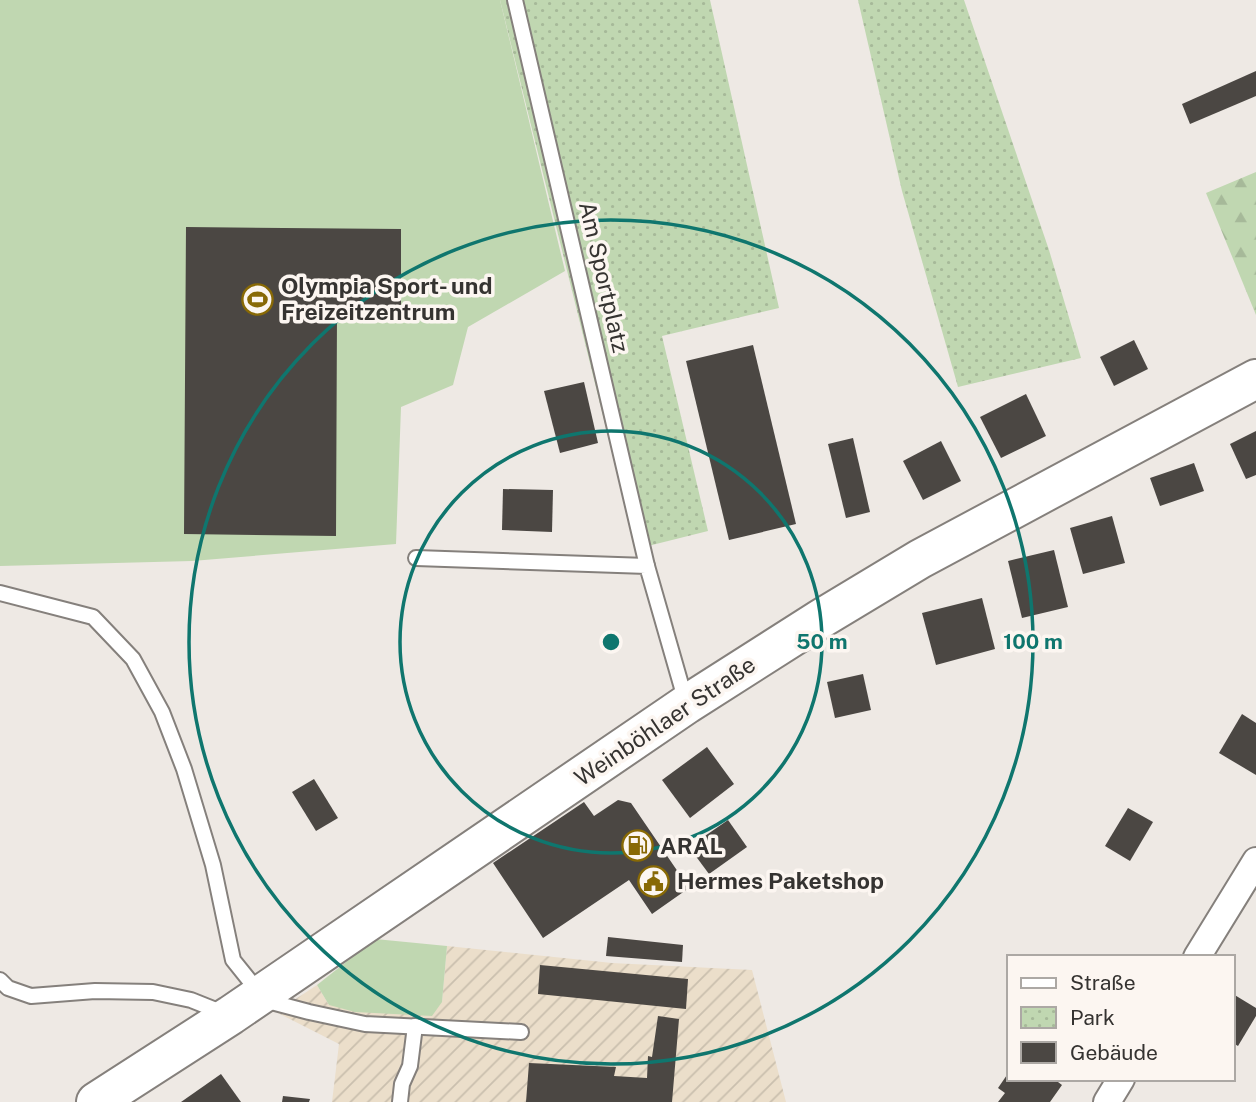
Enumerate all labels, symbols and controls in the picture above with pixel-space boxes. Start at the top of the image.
street label: Am Sportplatz [574,199,635,355]
place label: Olympia Sport- und Freizeitzentrum [281,272,492,325]
sports icon: Olympia Sport- und Freizeitzentrum [241,282,275,316]
text: 50 m [796,629,848,654]
text: 100 m [1003,629,1063,654]
centre of rings [599,630,623,654]
street label: Weinböhlaer Straße [569,650,760,791]
fuel station icon: ARAL [620,829,654,863]
place label: ARAL [660,832,723,859]
public building icon: Hermes Paketshop [637,864,671,898]
place label: Hermes Paketshop [677,867,884,894]
legend [1007,955,1235,1081]
text: Straße [1070,970,1136,995]
text: Park [1070,1005,1115,1030]
text: Gebäude [1070,1040,1158,1065]

